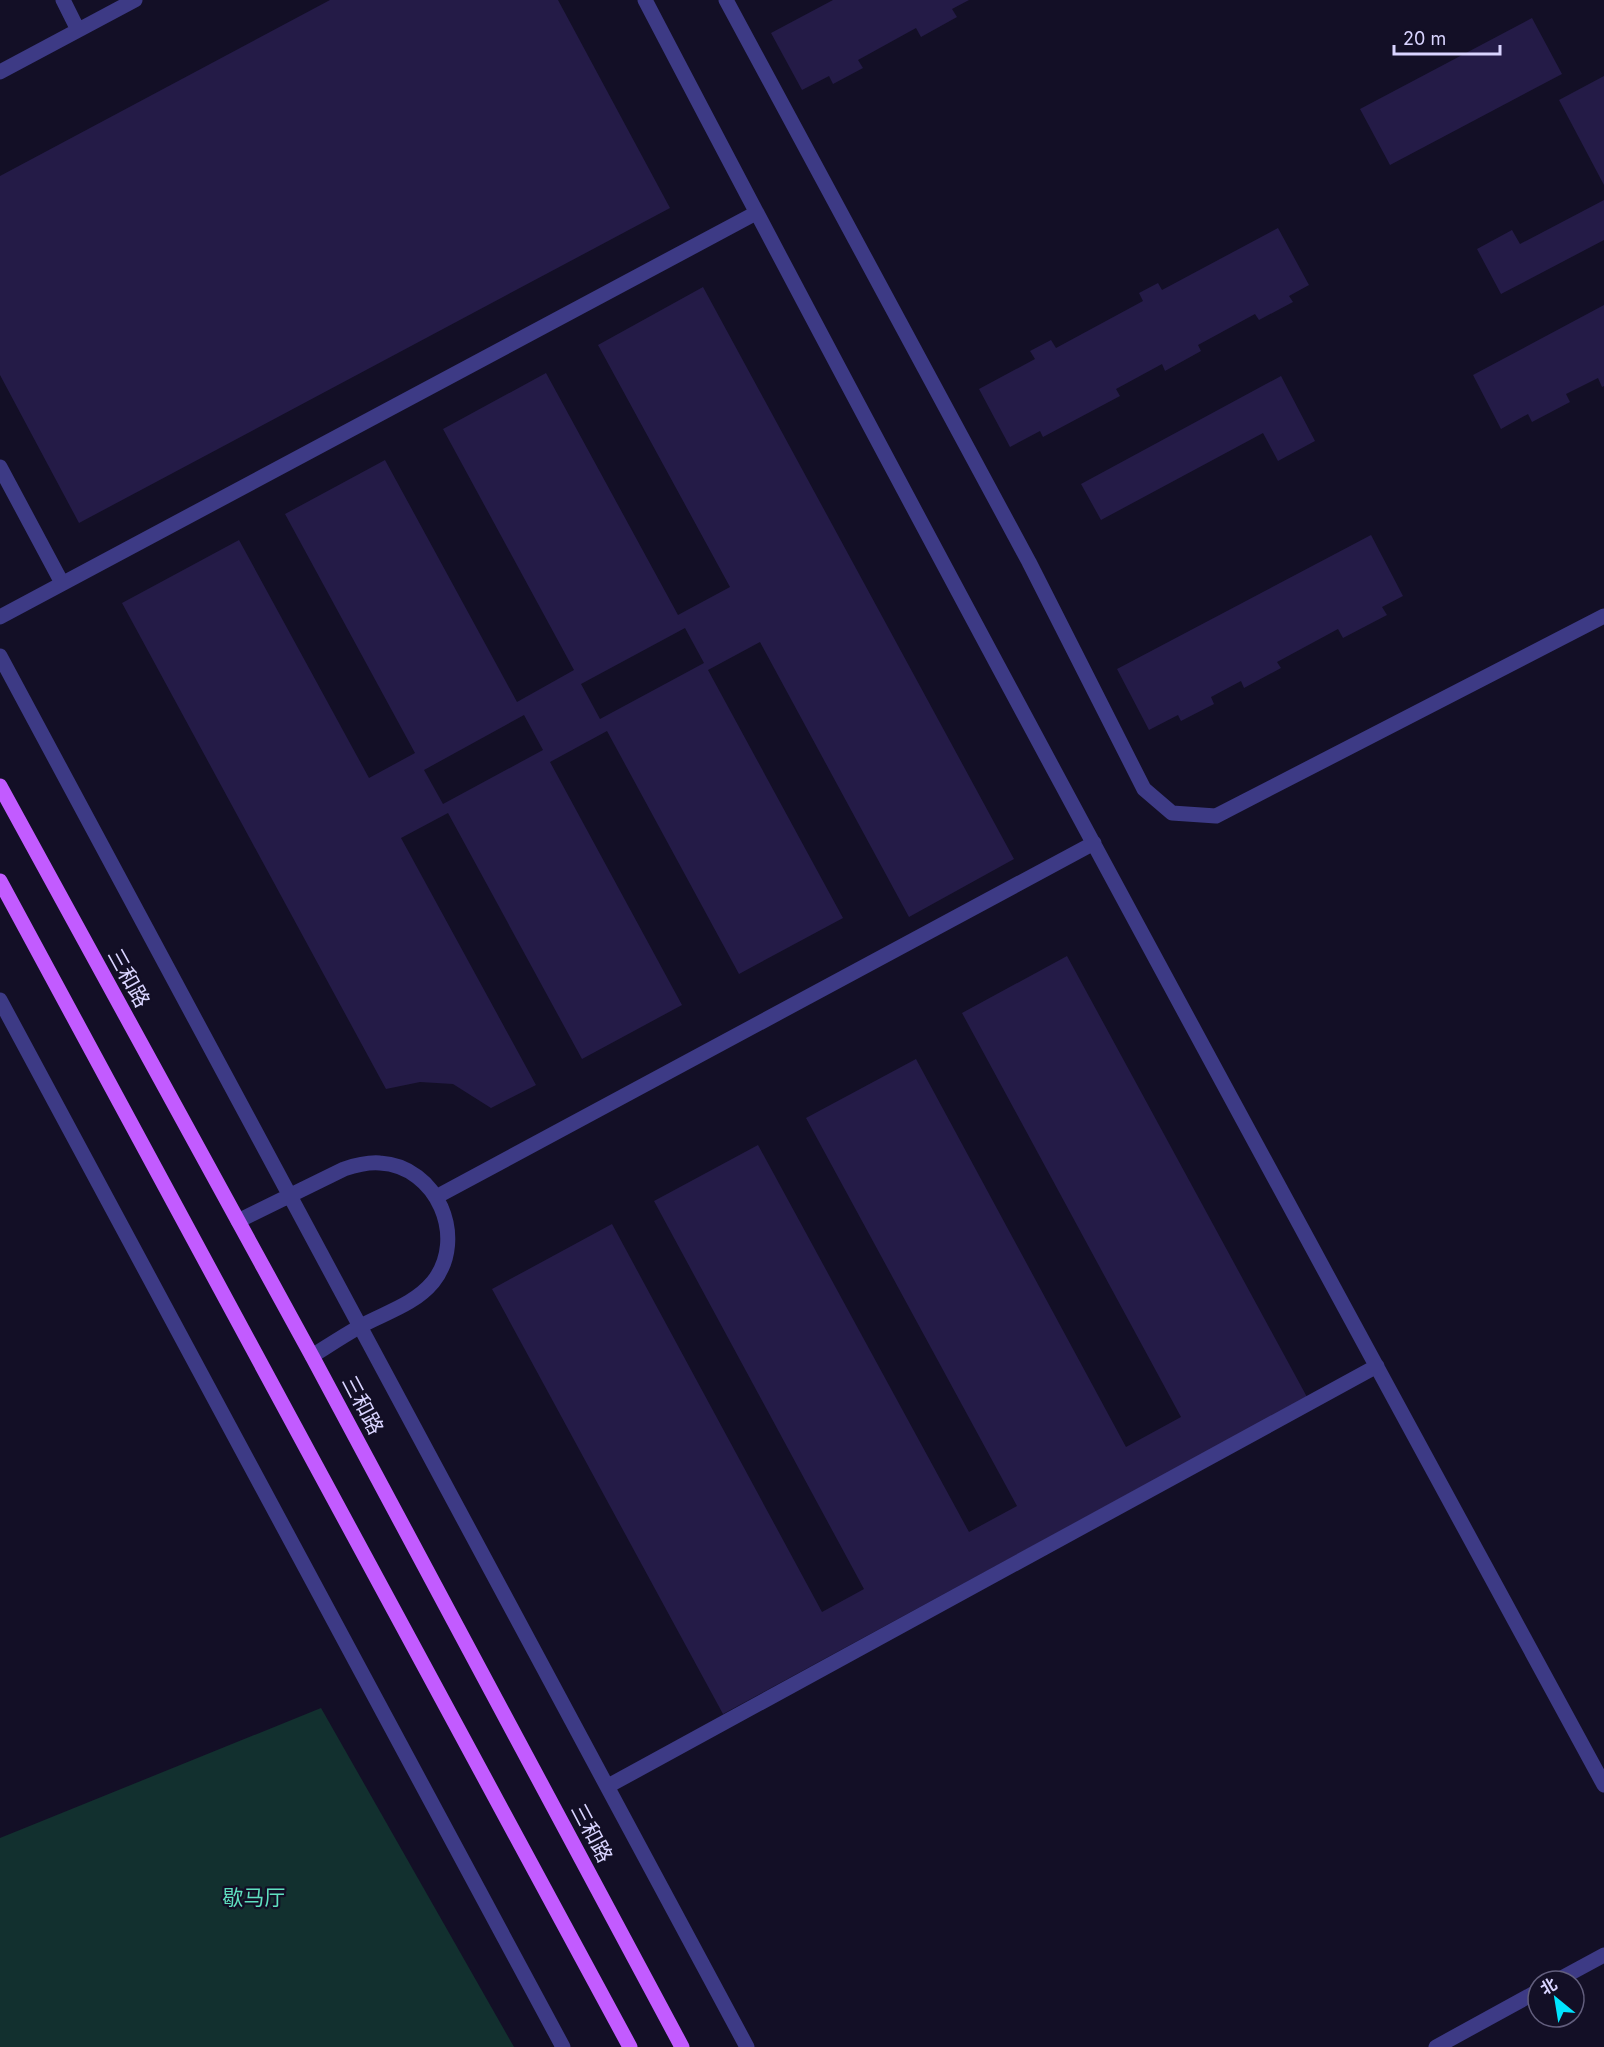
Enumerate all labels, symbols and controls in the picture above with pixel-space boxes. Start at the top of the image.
scale bar [1394,18,1500,56]
text: 20 m [1403,28,1446,49]
street label: 三和路 [103,944,155,1012]
street label: 三和路 [337,1371,389,1439]
street label: 三和路 [566,1799,618,1867]
park label: 歇马厅 [223,1885,286,1910]
north arrow [1526,1969,1586,2029]
text: 北 [1537,1973,1560,1999]

